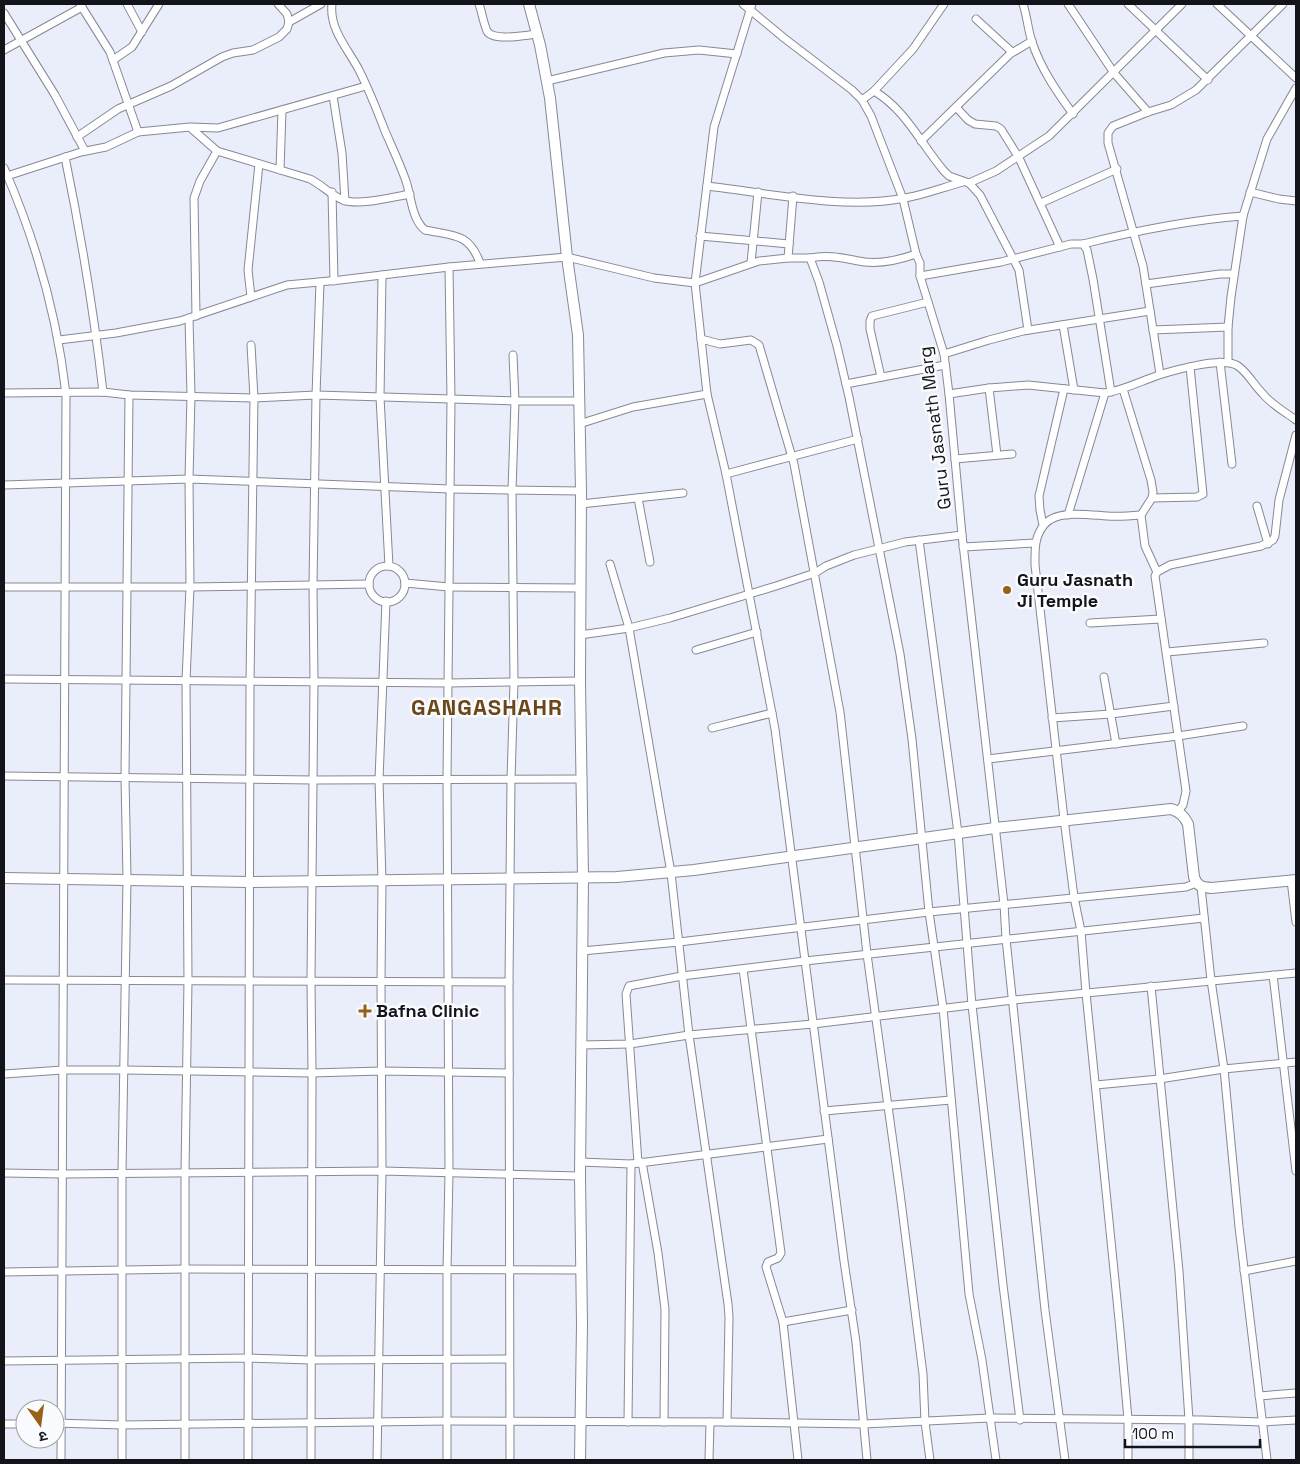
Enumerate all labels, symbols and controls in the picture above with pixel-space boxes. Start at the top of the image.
street label: Guru Jasnath Marg [913,345,956,511]
place label: Guru Jasnath Ji Temple [1017,568,1133,612]
marker: Guru Jasnath Ji Temple [1001,584,1013,596]
district label: GANGASHAHR [411,693,563,721]
place label: Bafna Clinic [376,999,479,1022]
marker: Bafna Clinic [358,1004,372,1018]
north arrow [15,1399,65,1449]
scale bar [1125,1416,1260,1448]
text: 100 m [1132,1424,1174,1443]
text: उ [36,1427,49,1447]

